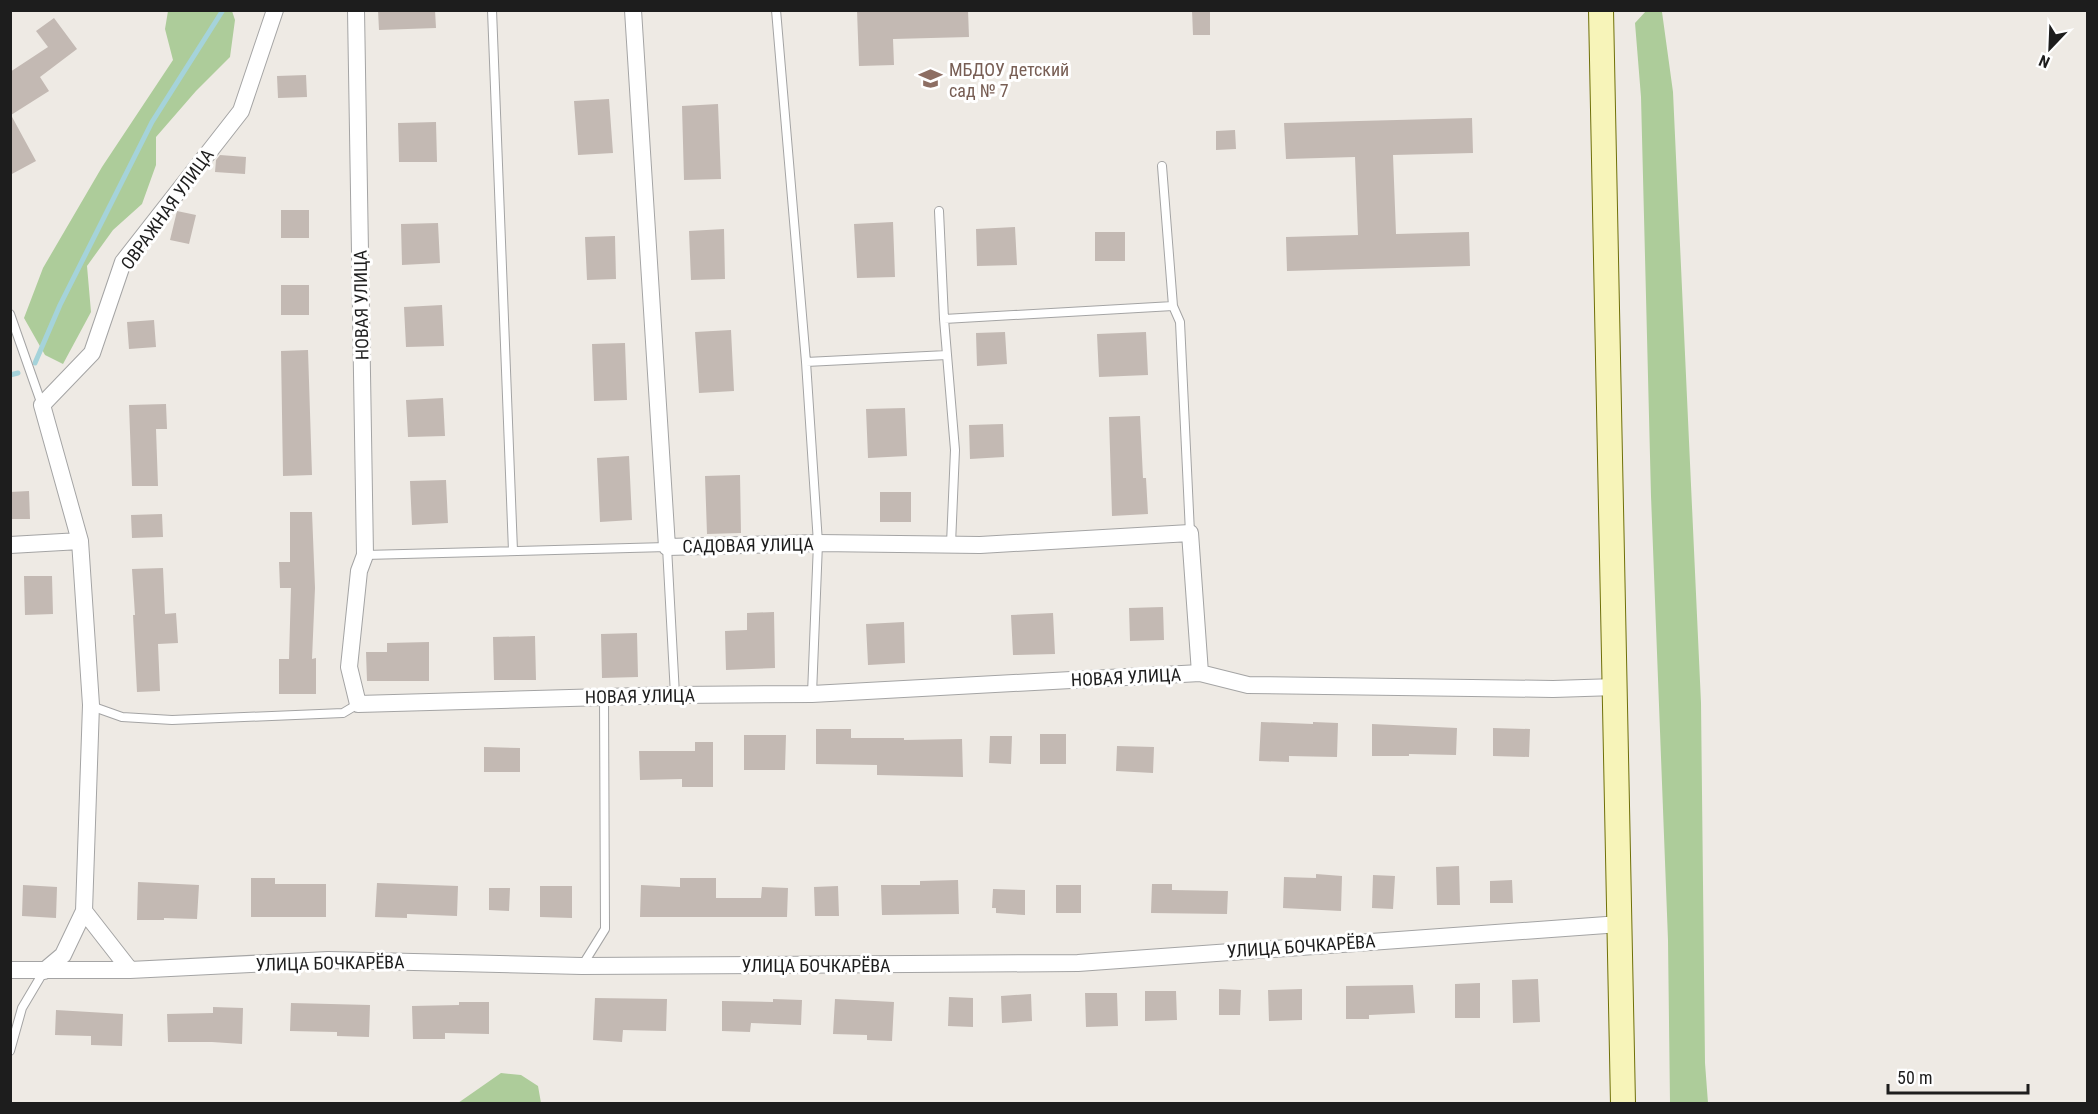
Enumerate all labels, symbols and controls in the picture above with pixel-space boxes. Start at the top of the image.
north arrow [2020,18,2080,78]
text: N [2036,51,2053,72]
place label: МБДОУ детский сад № 7 [949,59,1069,101]
school or university icon: МБДОУ детский сад № 7 [918,66,944,92]
street label: ОВРАЖНАЯ УЛИЦА [116,144,218,273]
street label: НОВАЯ УЛИЦА [350,249,372,360]
street label: САДОВАЯ УЛИЦА [682,533,814,557]
street label: НОВАЯ УЛИЦА [1070,664,1182,690]
street label: НОВАЯ УЛИЦА [585,685,696,707]
street label: УЛИЦА БОЧКАРЁВА [1226,930,1377,962]
street label: УЛИЦА БОЧКАРЁВА [255,951,405,975]
street label: УЛИЦА БОЧКАРЁВА [742,955,891,976]
scale bar [1888,1057,2028,1095]
text: 50 m [1897,1067,1932,1088]

